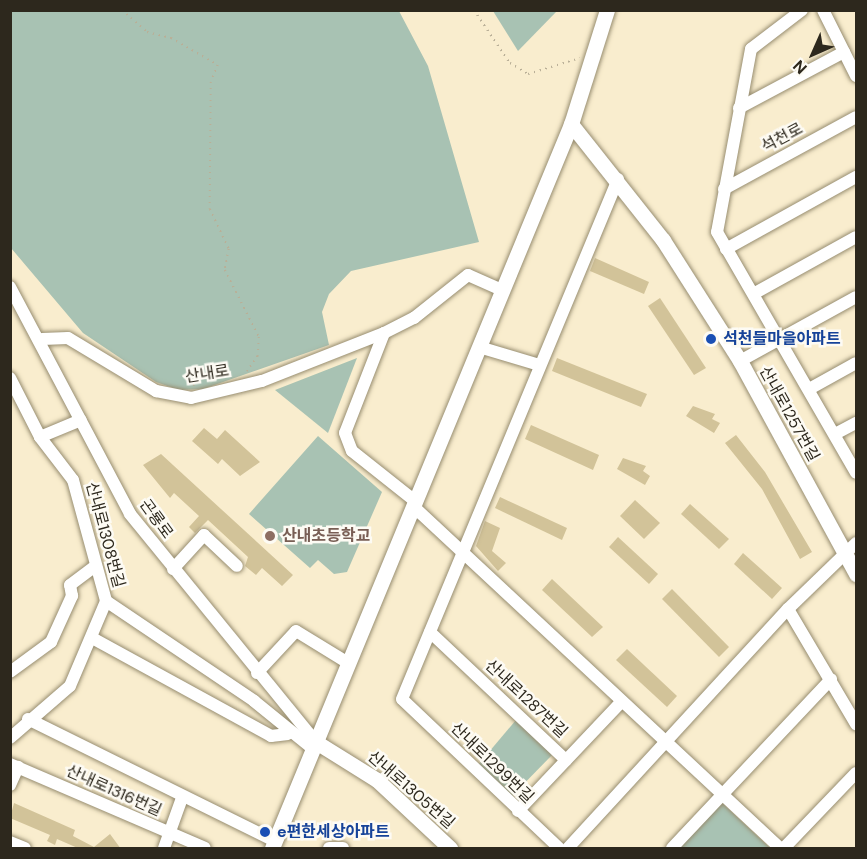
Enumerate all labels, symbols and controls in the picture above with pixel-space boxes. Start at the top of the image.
north arrow [783,24,843,84]
text: N [788,56,811,79]
street label: 석천로 [758,119,806,157]
place label: 석천들마을아파트 [723,329,841,349]
marker: 석천들마을아파트 [704,332,718,346]
street label: 산내로 [184,361,230,387]
street label: 산내로1257번길 [755,363,823,465]
street label: 산내로1308번길 [82,480,128,590]
street label: 곤룡로 [135,495,177,543]
place label: 산내초등학교 [282,526,370,546]
marker: 산내초등학교 [263,529,277,543]
street label: 산내로1287번길 [481,656,571,742]
street label: 산내로1299번길 [447,719,537,807]
street label: 산내로1305번길 [364,747,458,833]
street label: 산내로1316번길 [63,761,165,821]
place label: e편한세상아파트 [277,822,390,842]
marker: e편한세상아파트 [258,825,272,839]

